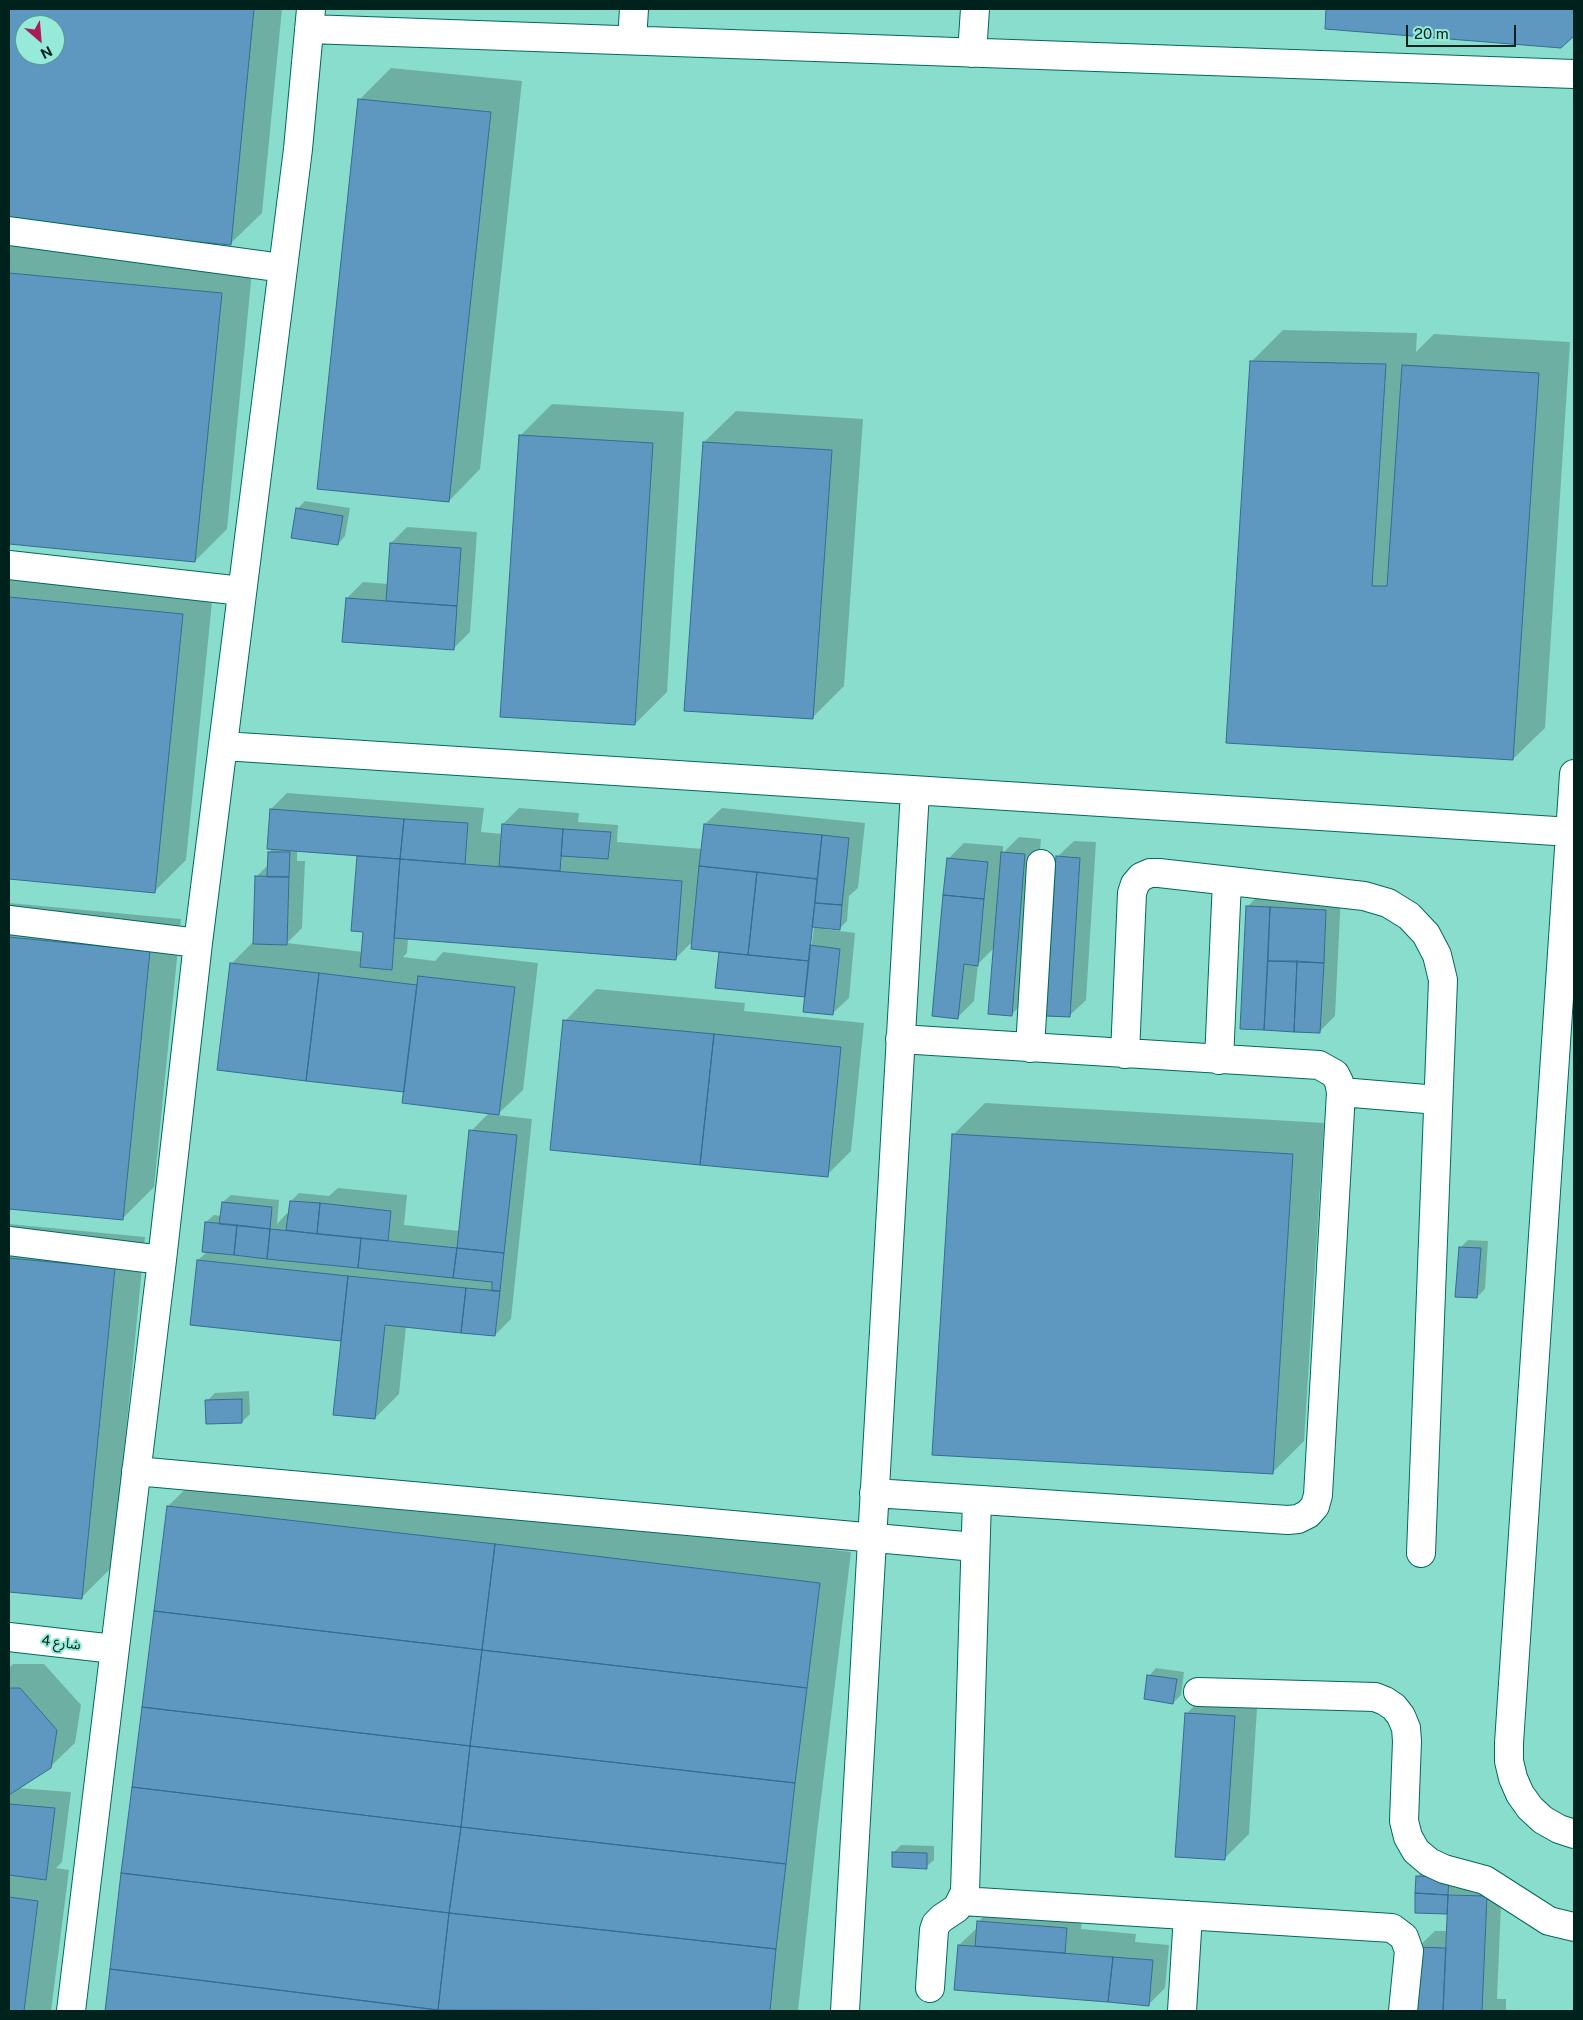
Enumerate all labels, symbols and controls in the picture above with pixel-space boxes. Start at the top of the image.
north arrow [15,15,65,65]
scale bar [1408,15,1518,47]
text: 20 m [1414,25,1449,42]
text: N [38,43,55,62]
street label: شارع 4 [40,1632,82,1654]

